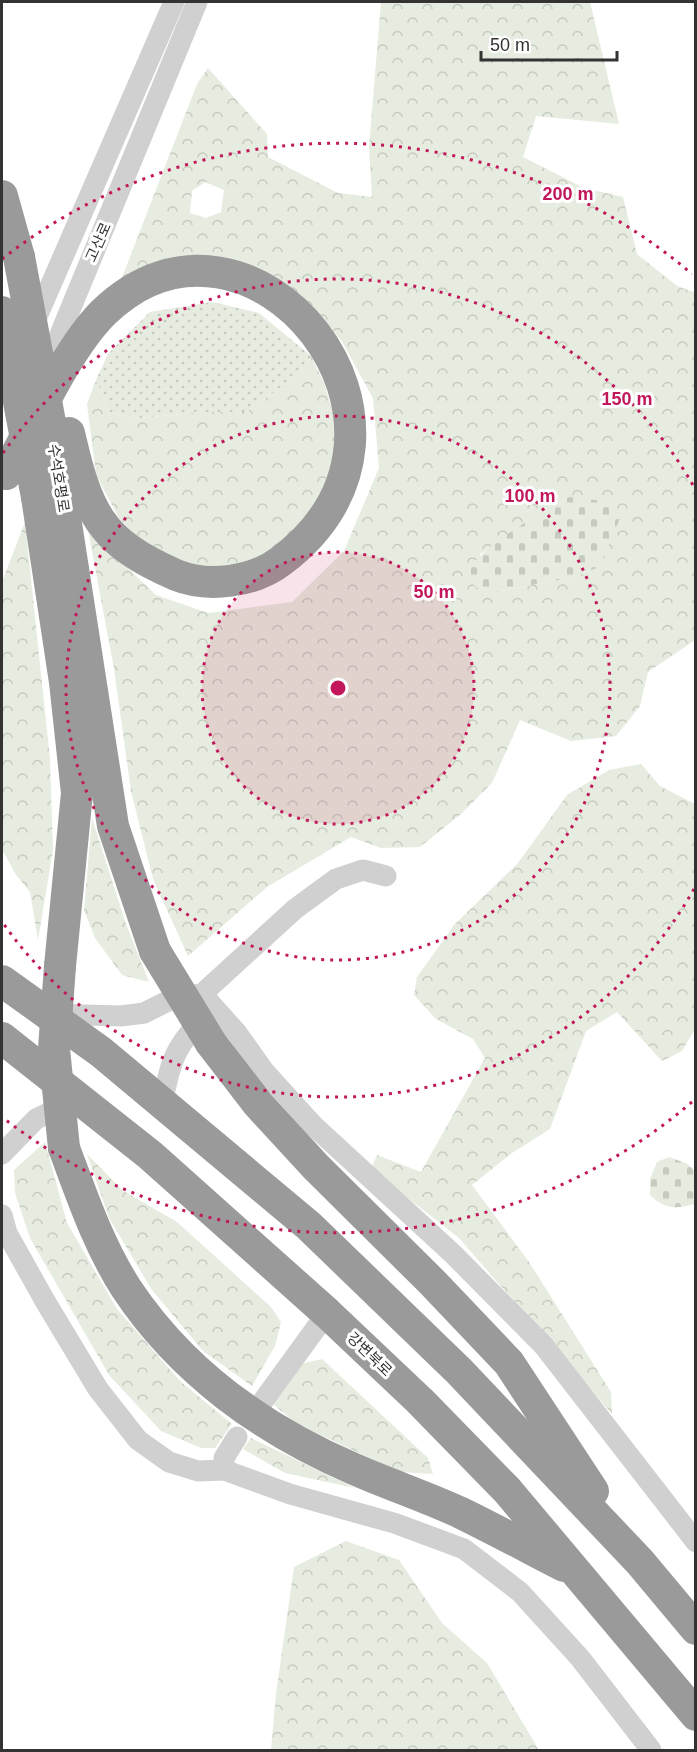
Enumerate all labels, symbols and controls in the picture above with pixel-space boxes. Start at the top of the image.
scale bar [481,24,618,62]
text: 50 m [490,35,530,55]
text: 200 m [542,184,594,204]
street label: 고산로 [82,220,114,264]
text: 150 m [601,389,653,409]
street label: 수석호평로 [45,443,73,513]
text: 100 m [504,486,556,506]
text: 50 m [413,582,455,602]
centre of rings [328,678,348,698]
street label: 강변북로 [344,1329,396,1379]

